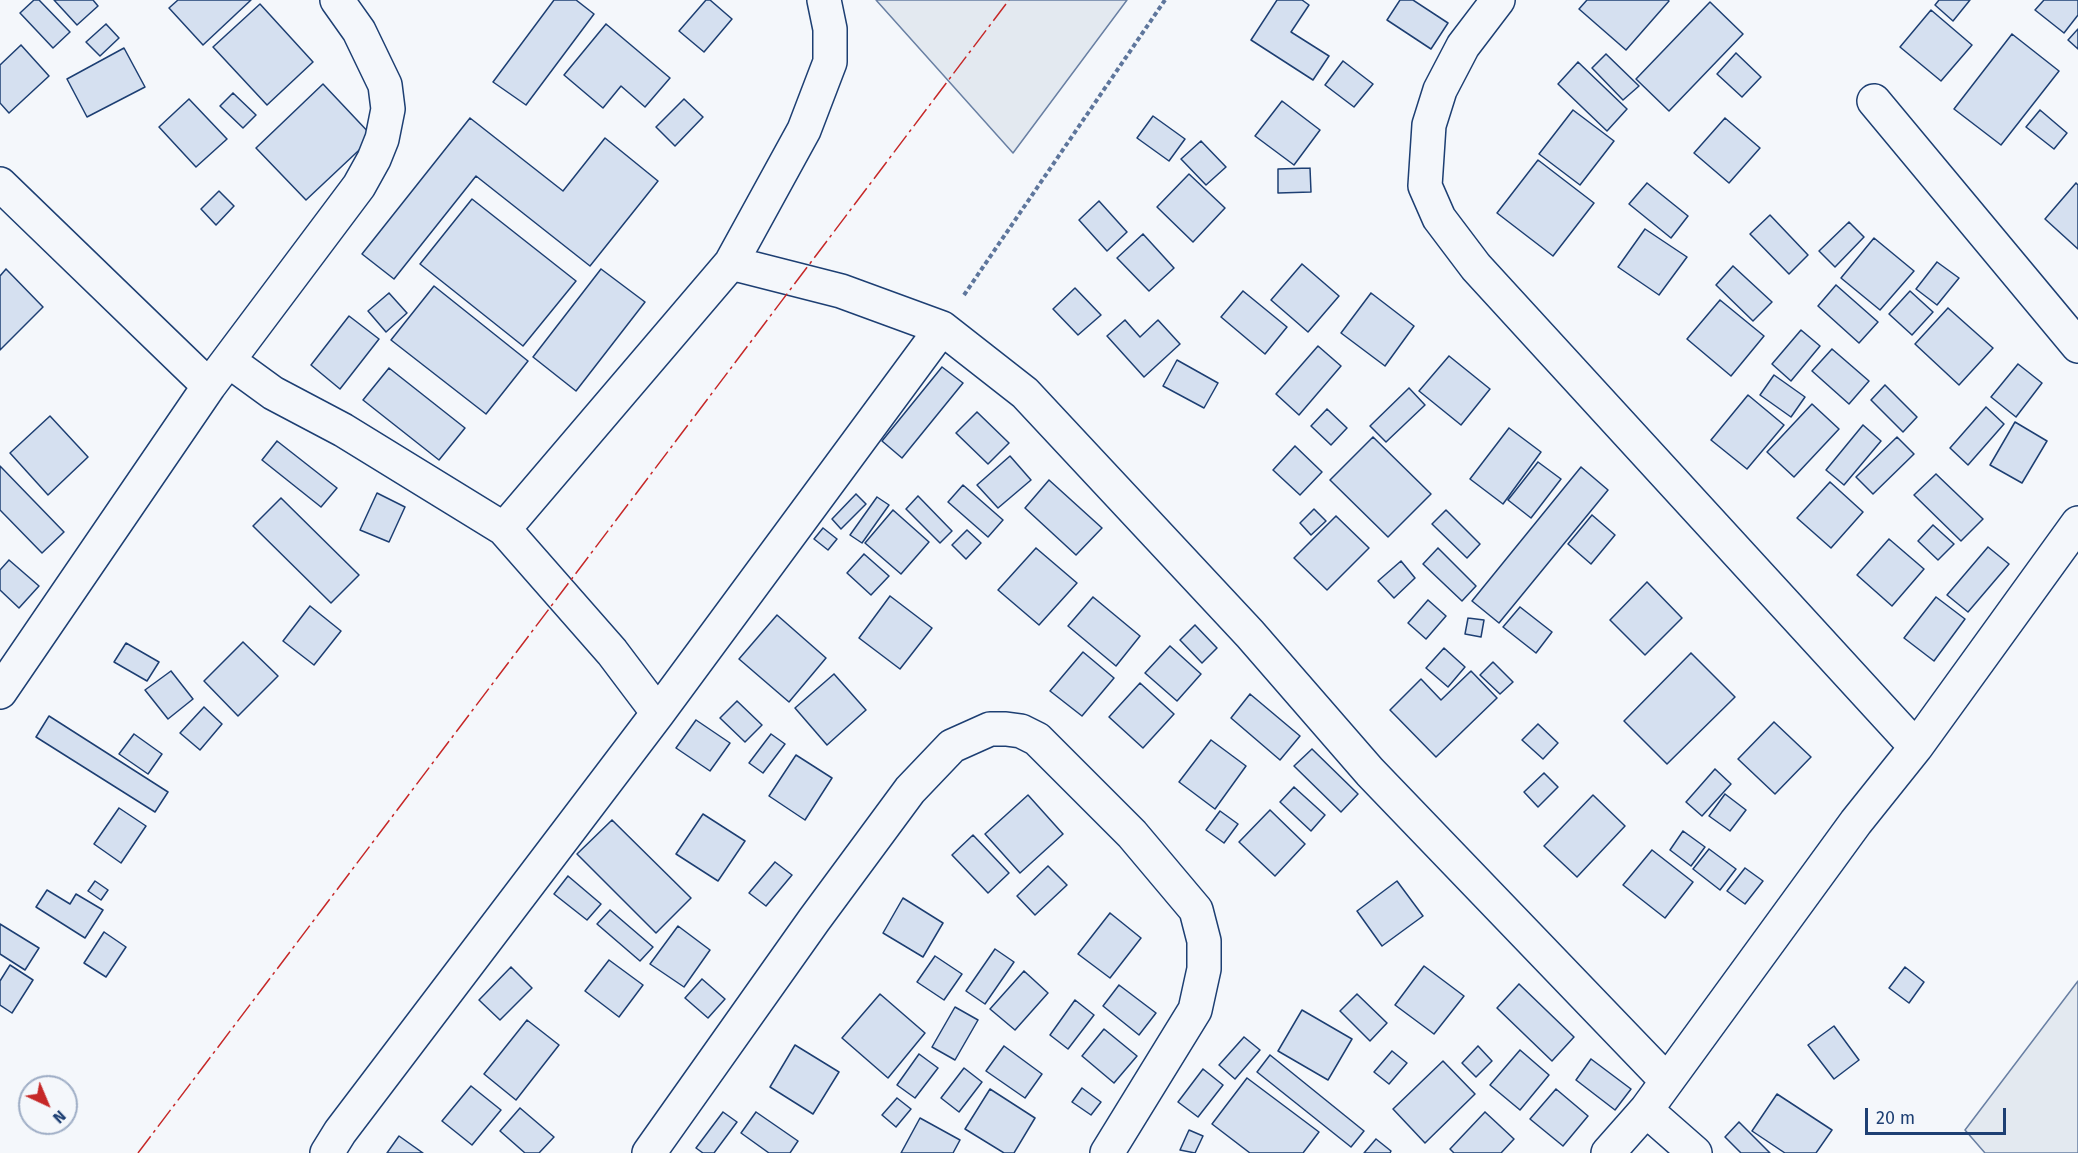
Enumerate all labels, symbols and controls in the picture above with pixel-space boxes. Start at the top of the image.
north arrow [18,1075,78,1135]
scale bar [1868,1096,2009,1134]
text: N [49,1106,70,1127]
text: 20 m [1876,1107,1915,1129]

